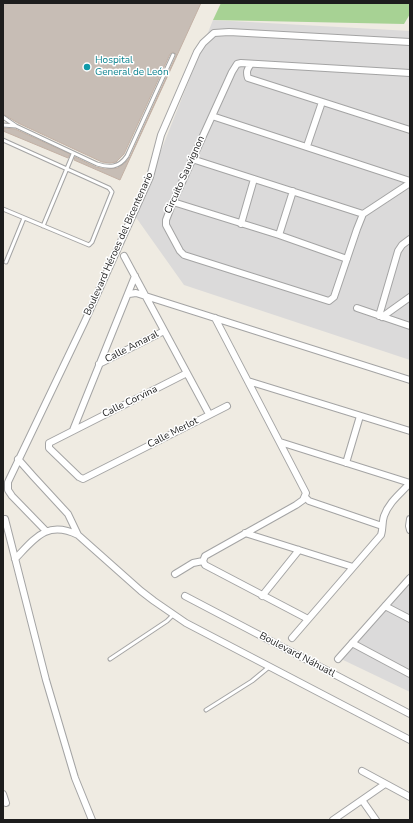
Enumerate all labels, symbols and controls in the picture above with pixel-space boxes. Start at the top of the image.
place label: Hospital General de León [95,55,169,78]
marker: Hospital General de León [82,62,92,72]
street label: Circuito Sauvignon [162,134,208,216]
street label: Boulevard Héroes del Bicentenario [82,171,156,317]
street label: Calle Amaral [103,328,161,366]
street label: Calle Corvina [100,383,160,421]
street label: Calle Merlot [146,415,200,451]
street label: Boulevard Náhuatl [257,630,337,680]

